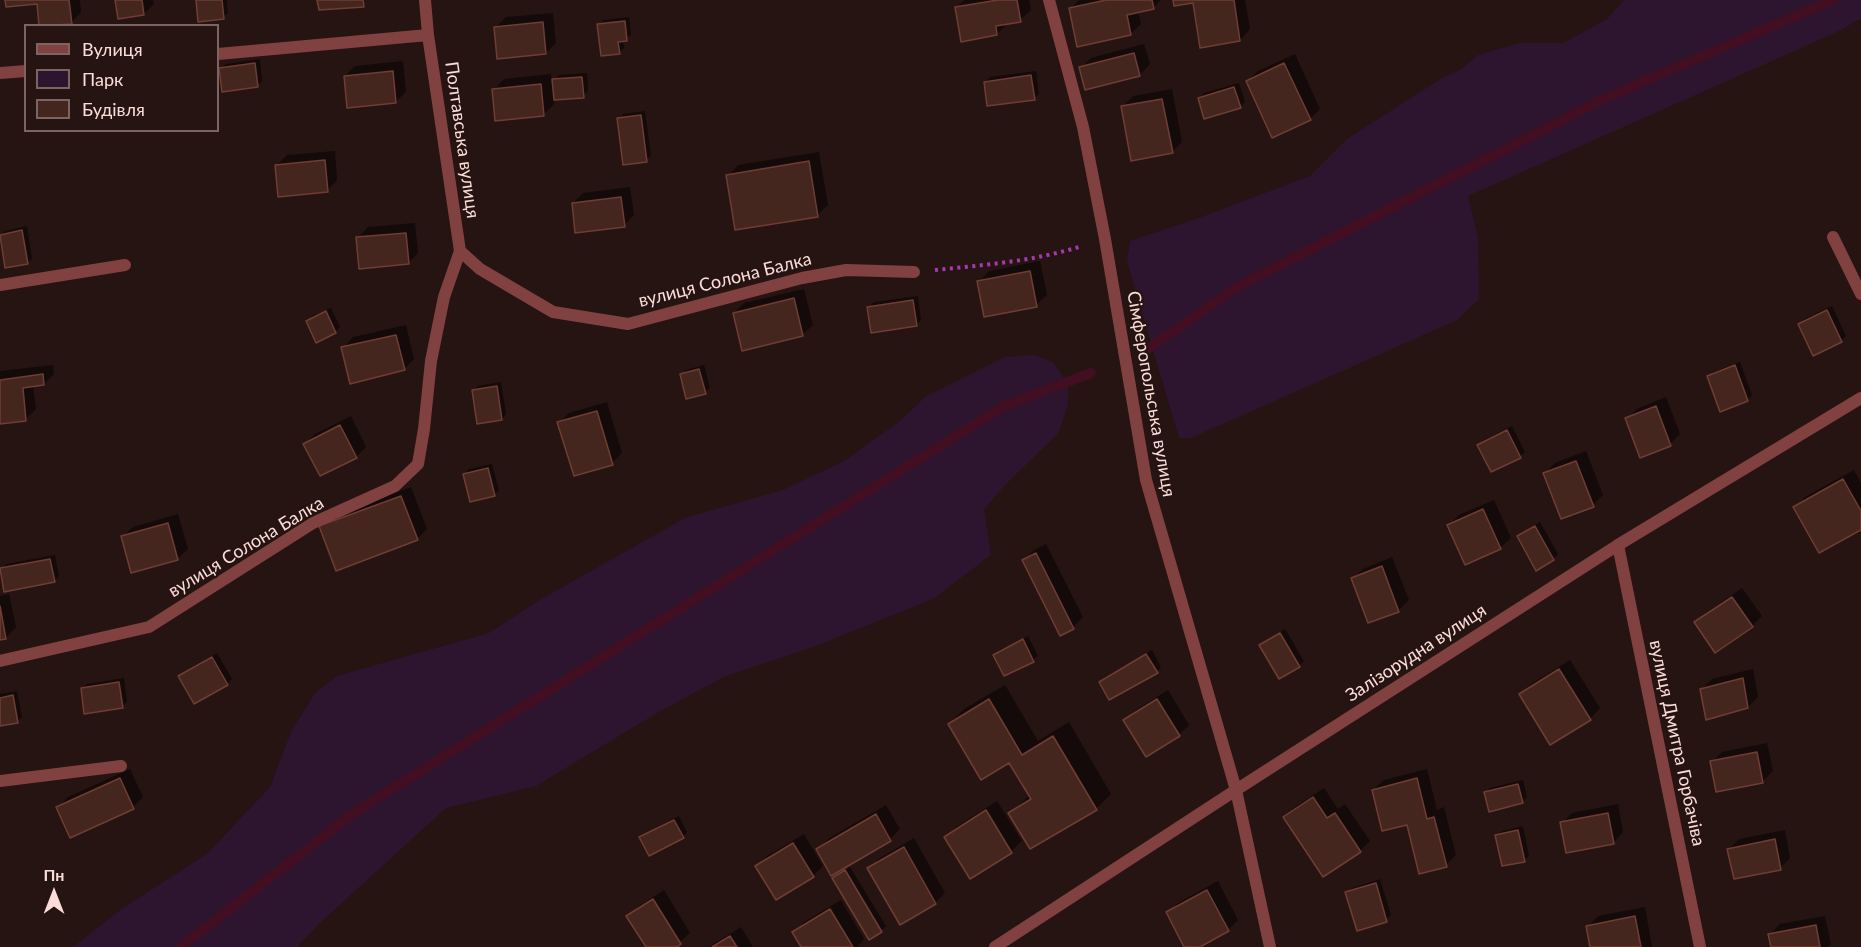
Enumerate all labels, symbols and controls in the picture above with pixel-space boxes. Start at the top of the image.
legend [24,24,219,132]
text: Вулиця [82,38,143,60]
street label: Полтавська вулиця [440,60,484,220]
text: Парк [82,68,123,90]
text: Будівля [82,98,145,120]
street label: вулиця Солона Балка [636,248,814,312]
street label: Сімферопольська вулиця [1122,289,1180,499]
street label: вулиця Солона Балка [164,492,328,602]
street label: Залізорудна вулиця [1342,600,1490,706]
street label: вулиця Дмитра Горбачіва [1645,638,1709,848]
north arrow [24,863,84,923]
text: Пн [44,865,64,884]

